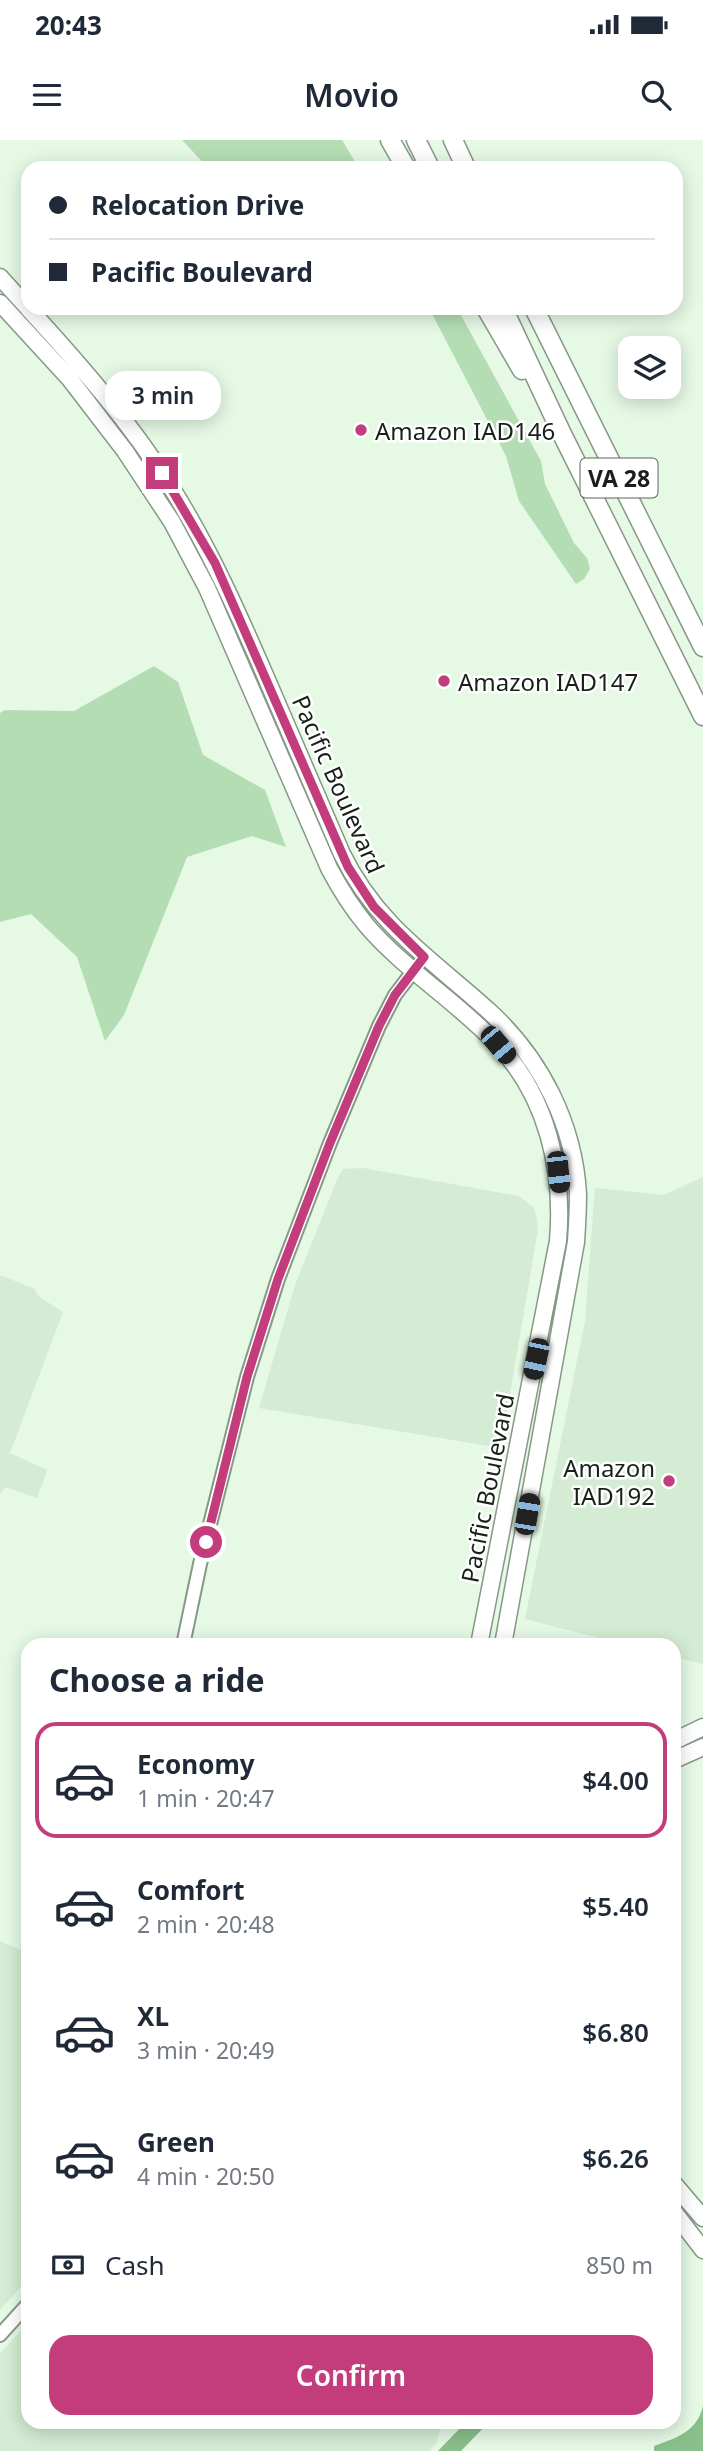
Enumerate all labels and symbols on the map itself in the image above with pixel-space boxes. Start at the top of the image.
callout: 3 min [104,372,220,420]
place label: Amazon IAD146 [375,414,555,447]
marker: Amazon IAD146 [353,422,369,438]
route end [146,457,178,489]
road number: VA 28 [580,458,658,498]
place label: Amazon IAD147 [458,665,638,698]
marker: Amazon IAD147 [436,673,452,689]
street label: Pacific Boulevard [285,690,393,878]
car [477,1022,520,1068]
car [546,1150,571,1194]
car [522,1336,551,1382]
street label: Pacific Boulevard [452,1391,522,1585]
place label: Amazon IAD192 [563,1451,655,1512]
marker: Amazon IAD192 [661,1473,677,1489]
car [514,1491,541,1537]
route start [190,1526,222,1558]

